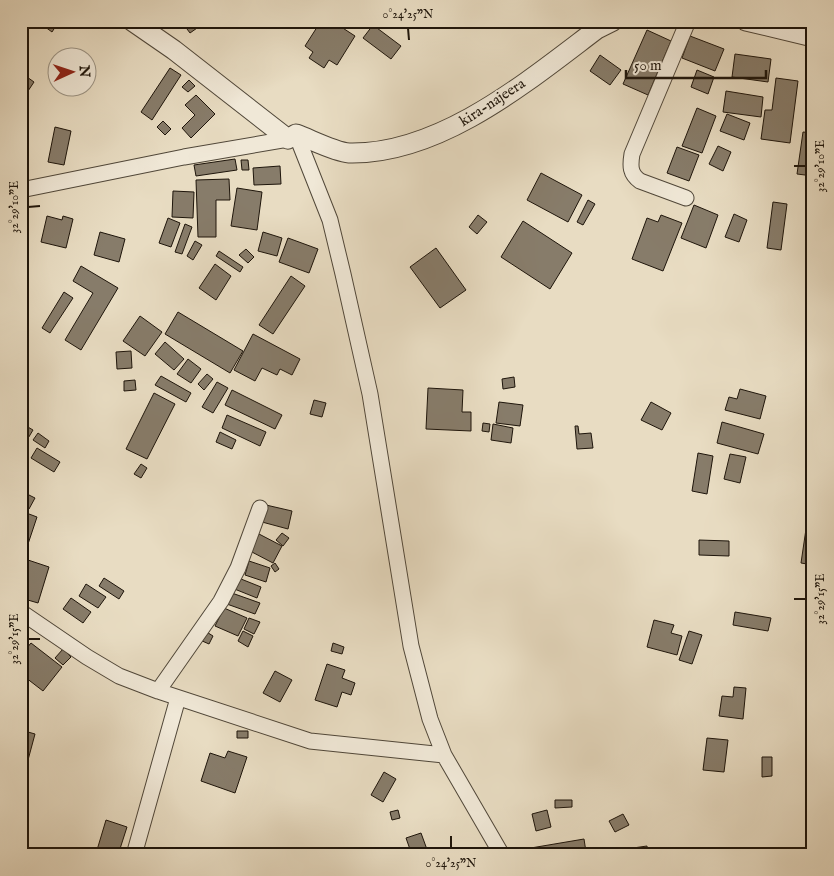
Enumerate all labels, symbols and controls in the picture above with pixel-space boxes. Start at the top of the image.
text: 0°24'25"N [383,7,434,22]
north arrow [48,48,98,98]
scale bar [626,48,766,80]
text: 50 m [634,56,662,75]
text: N [75,64,93,78]
street label: kira-najeera [456,74,529,131]
text: 32°29'10"E [813,140,828,192]
text: 32°29'10"E [7,181,22,233]
text: 32°29'15"E [813,573,828,625]
text: 32°29'15"E [7,613,22,665]
text: 0°24'25"N [426,856,477,871]

